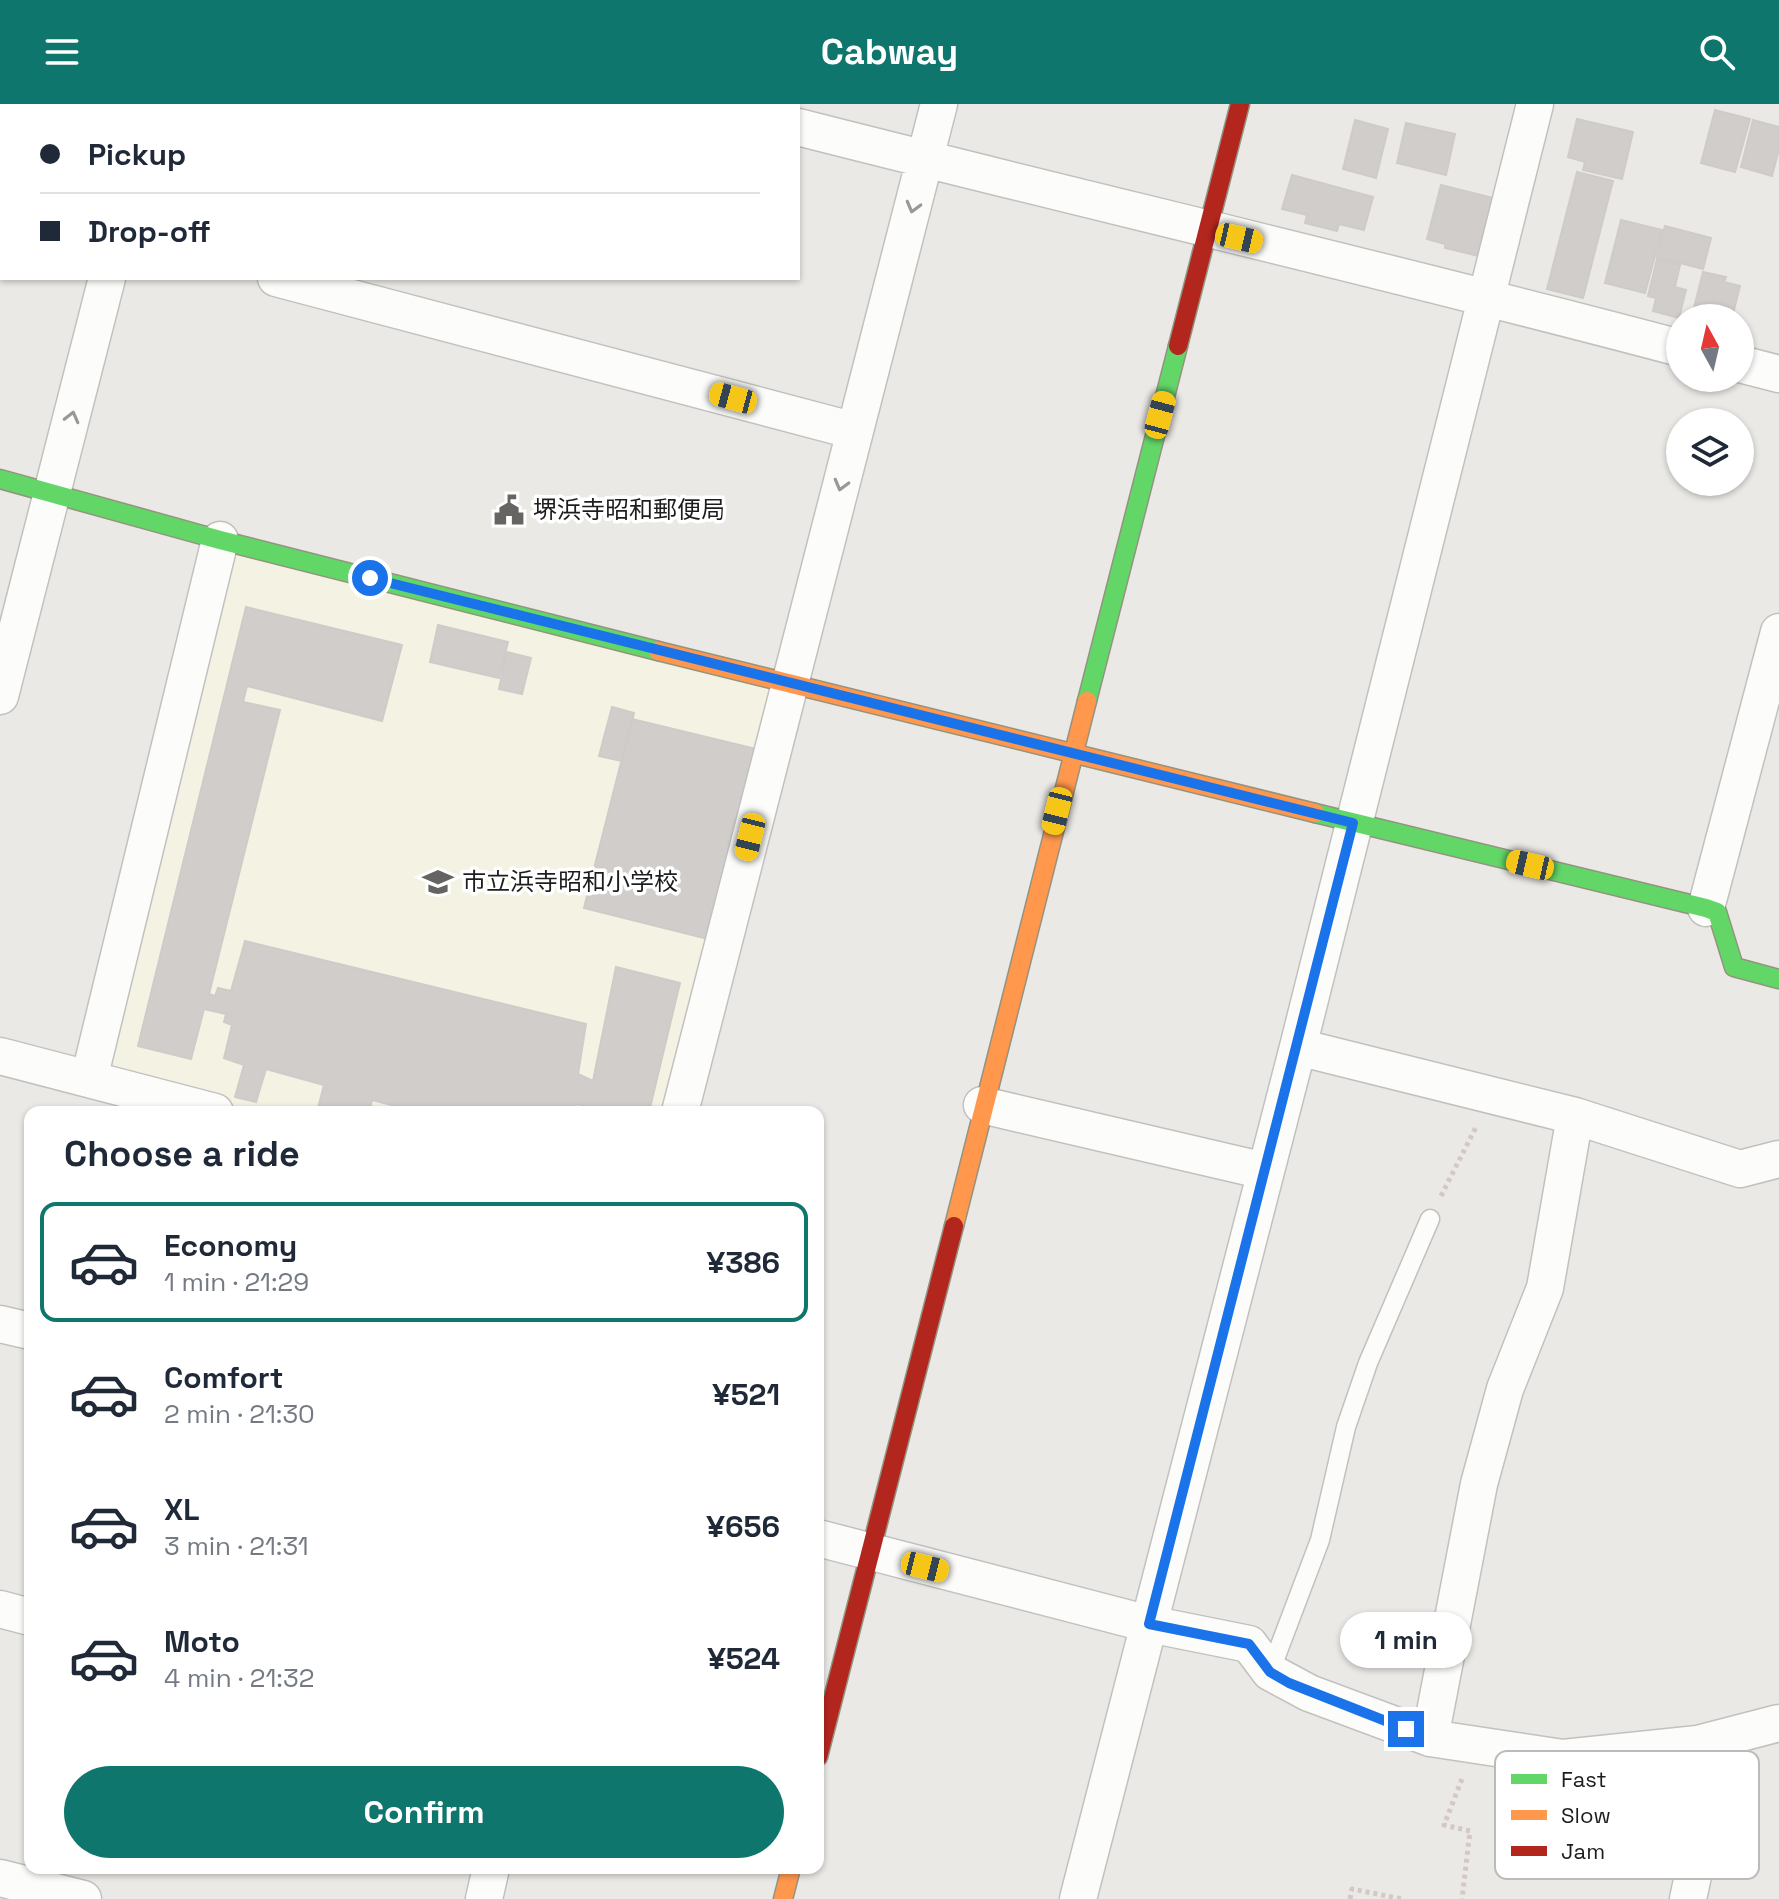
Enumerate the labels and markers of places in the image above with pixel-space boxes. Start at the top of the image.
public building icon: 堺浜寺昭和郵便局 [492,493,526,527]
place label: 堺浜寺昭和郵便局 [533,494,725,525]
school or university icon: 市立浜寺昭和小学校 [421,865,455,899]
place label: 市立浜寺昭和小学校 [462,866,678,897]

